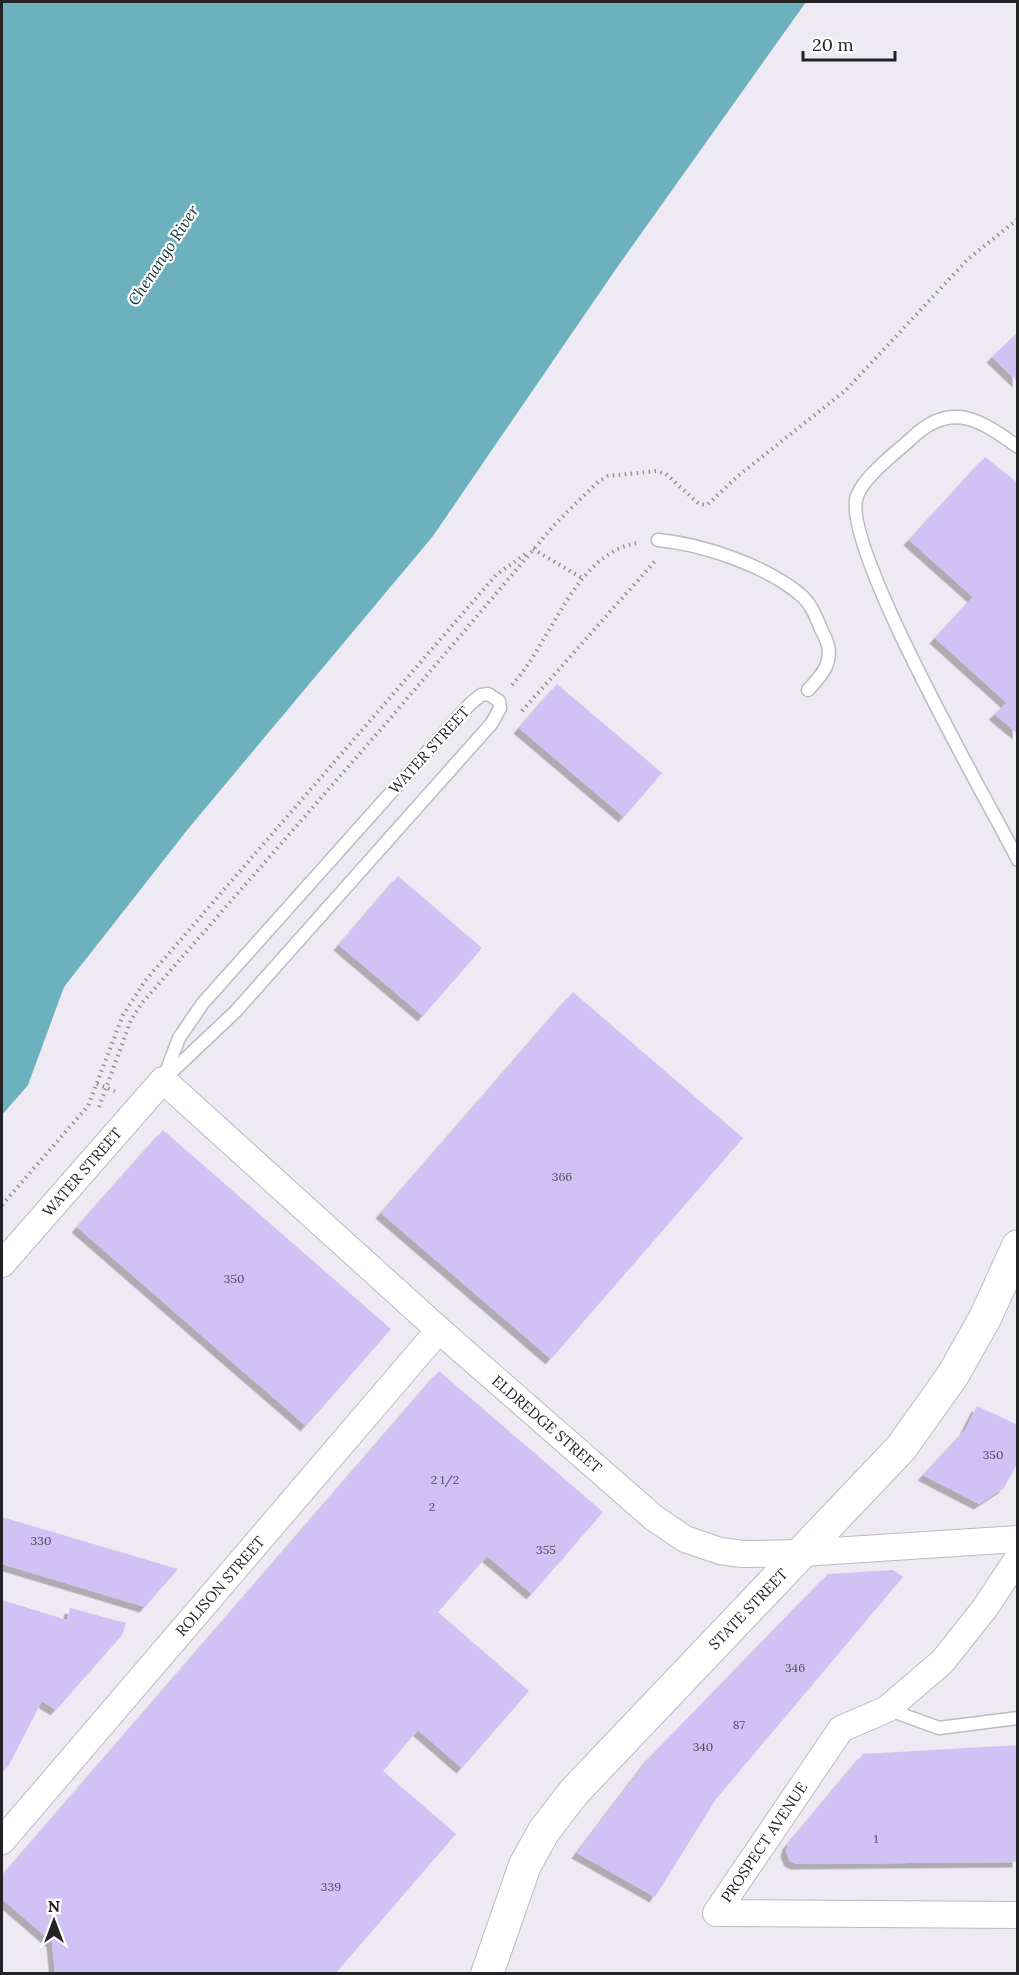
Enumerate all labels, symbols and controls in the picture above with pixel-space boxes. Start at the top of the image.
scale bar [803,24,894,62]
text: 20 m [812,33,854,56]
water label: Chenango River [123,200,203,309]
street label: WATER STREET [385,702,474,798]
street label: WATER STREET [38,1123,126,1220]
house number: 366 [552,1169,572,1184]
house number: 350 [224,1271,244,1286]
street label: ELDREDGE STREET [488,1371,606,1477]
house number: 350 [983,1447,1003,1462]
house number: 2 1/2 [431,1472,459,1488]
house number: 2 [429,1499,435,1514]
street label: ROLISON STREET [171,1532,269,1640]
house number: 330 [31,1533,51,1548]
house number: 355 [536,1542,556,1557]
street label: STATE STREET [705,1564,792,1654]
house number: 346 [785,1660,805,1675]
house number: 87 [733,1717,746,1732]
house number: 340 [693,1739,713,1754]
street label: PROSPECT AVENUE [717,1778,811,1906]
house number: 1 [874,1831,878,1846]
house number: 339 [321,1879,341,1894]
north arrow [24,1891,84,1951]
text: N [48,1896,60,1916]

